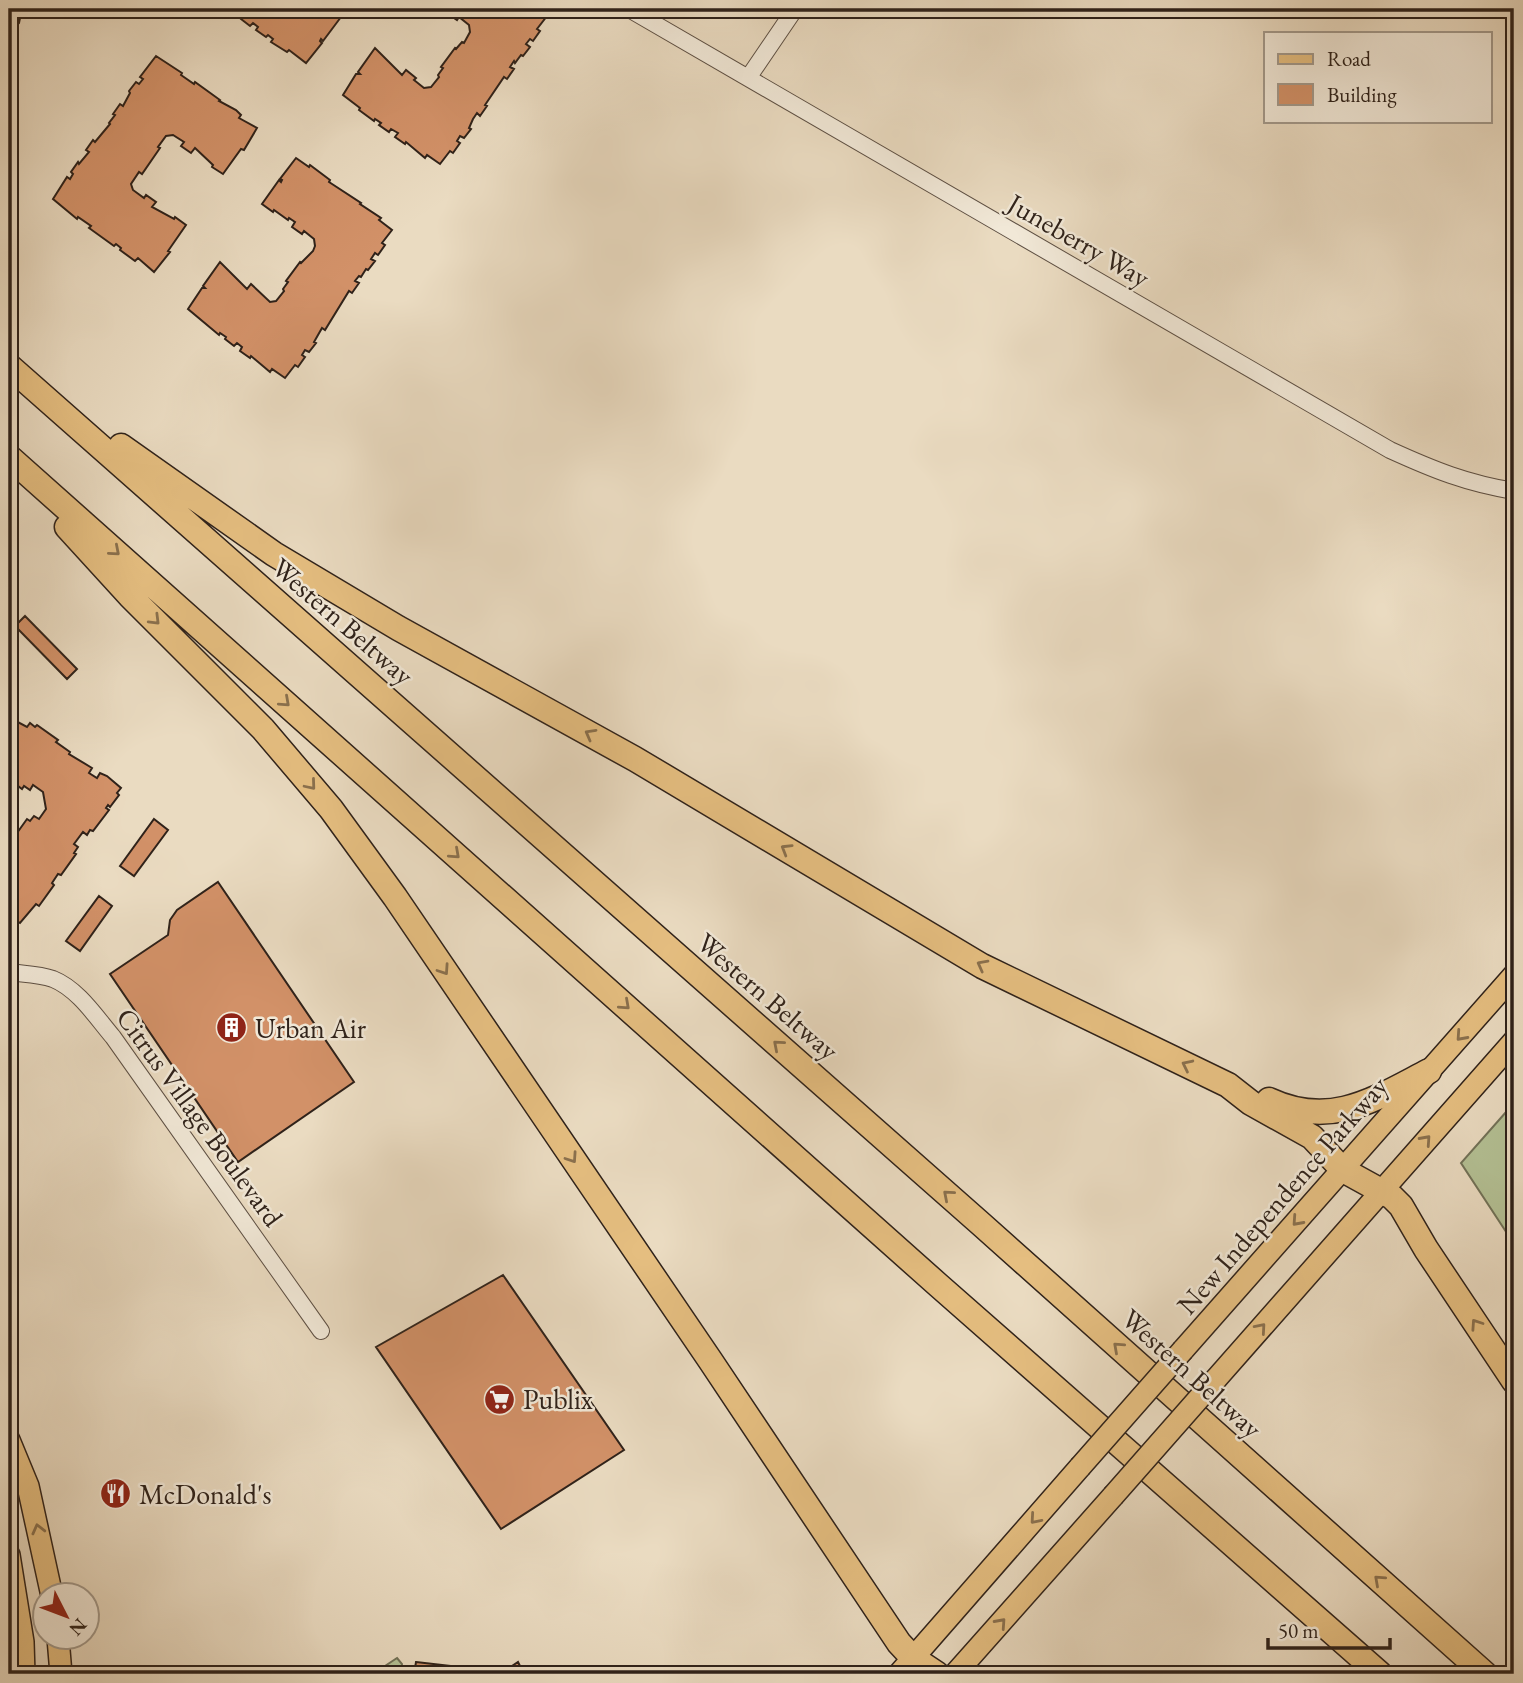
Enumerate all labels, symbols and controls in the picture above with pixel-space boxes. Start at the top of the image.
legend [1264,32,1492,122]
text: Road [1327,45,1371,72]
text: Building [1327,81,1397,108]
street label: Juneberry Way [1000,184,1157,295]
one-way arrow [107,543,120,555]
street label: Western Beltway [264,549,422,693]
one-way arrow [146,612,159,625]
one-way arrow [277,694,290,706]
one-way arrow [585,729,597,742]
one-way arrow [303,777,315,790]
one-way arrow [781,844,794,857]
one-way arrow [447,845,460,858]
street label: Western Beltway [689,924,847,1068]
one-way arrow [977,960,989,973]
one-way arrow [436,962,448,975]
one-way arrow [617,997,630,1009]
street label: Citrus Village Boulevard [108,1000,292,1234]
place label: Urban Air [255,1010,367,1046]
building icon: Urban Air [215,1011,249,1045]
one-way arrow [1456,1028,1469,1041]
one-way arrow [773,1041,786,1053]
one-way arrow [1181,1059,1194,1073]
street label: New Independence Parkway [1169,1068,1396,1322]
one-way arrow [1418,1136,1430,1149]
one-way arrow [564,1150,576,1163]
one-way arrow [943,1191,956,1203]
one-way arrow [1293,1213,1306,1226]
street label: Western Beltway [1114,1300,1270,1446]
one-way arrow [1472,1319,1485,1332]
one-way arrow [1253,1323,1265,1336]
one-way arrow [1113,1342,1126,1355]
place label: Publix [523,1381,593,1417]
supermarket icon: Publix [483,1382,517,1416]
place label: McDonald's [139,1476,272,1512]
restaurant icon: McDonald's [99,1477,133,1511]
one-way arrow [1031,1511,1043,1524]
one-way arrow [32,1523,46,1535]
one-way arrow [1374,1576,1387,1588]
north arrow [32,1582,102,1652]
scale bar [1268,1606,1390,1650]
text: N [63,1613,93,1642]
text: 50 m [1278,1617,1319,1644]
one-way arrow [993,1618,1005,1631]

